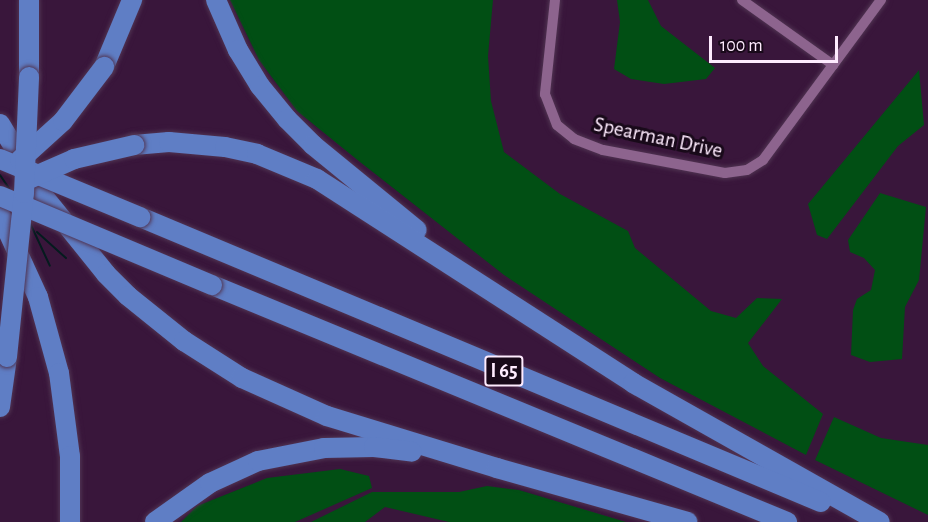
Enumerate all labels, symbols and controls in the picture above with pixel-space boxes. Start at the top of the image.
scale bar [712,24,841,62]
text: 100 m [720,37,763,55]
street label: Spearman Drive [591,112,725,164]
road number: I 65 [483,354,525,388]

